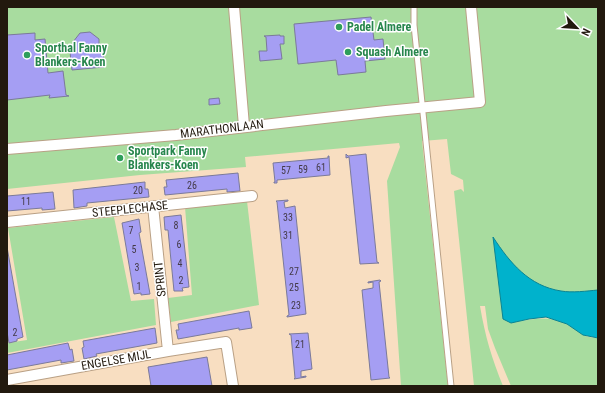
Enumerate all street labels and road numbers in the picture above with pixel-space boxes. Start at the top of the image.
street label: MARATHONLAAN [179,117,265,141]
street label: STEEPLECHASE [91,198,169,220]
street label: SPRINT [151,260,169,298]
street label: ENGELSE MIJL [80,347,152,373]

